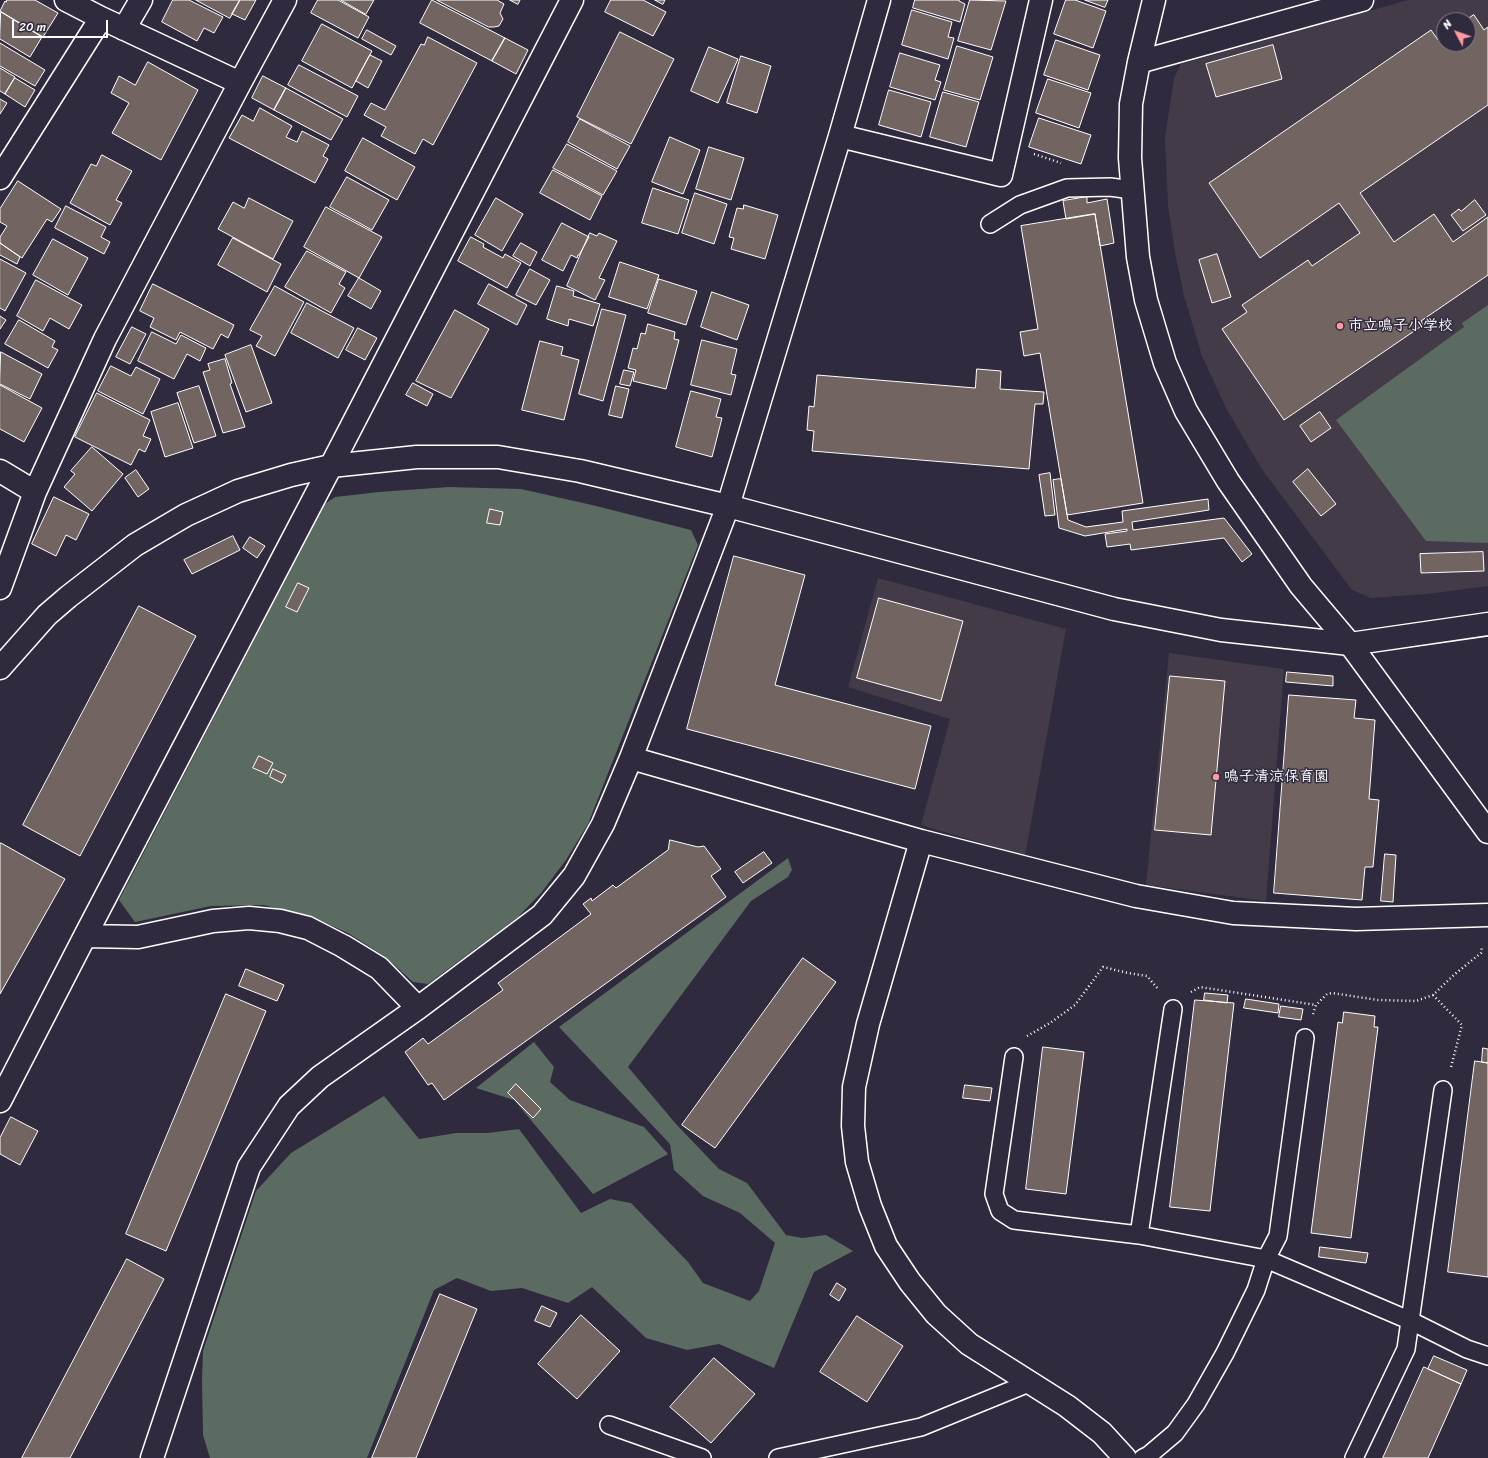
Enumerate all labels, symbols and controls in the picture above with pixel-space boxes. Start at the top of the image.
scale bar [14,12,110,38]
north arrow [1436,12,1476,52]
text: N [1438,15,1457,34]
text: 20 m [19,16,46,38]
place label: 市立鳴子小学校 [1348,317,1453,335]
marker: 市立鳴子小学校 [1335,321,1345,331]
place label: 鳴子清涼保育園 [1224,768,1329,786]
marker: 鳴子清涼保育園 [1211,772,1221,782]

